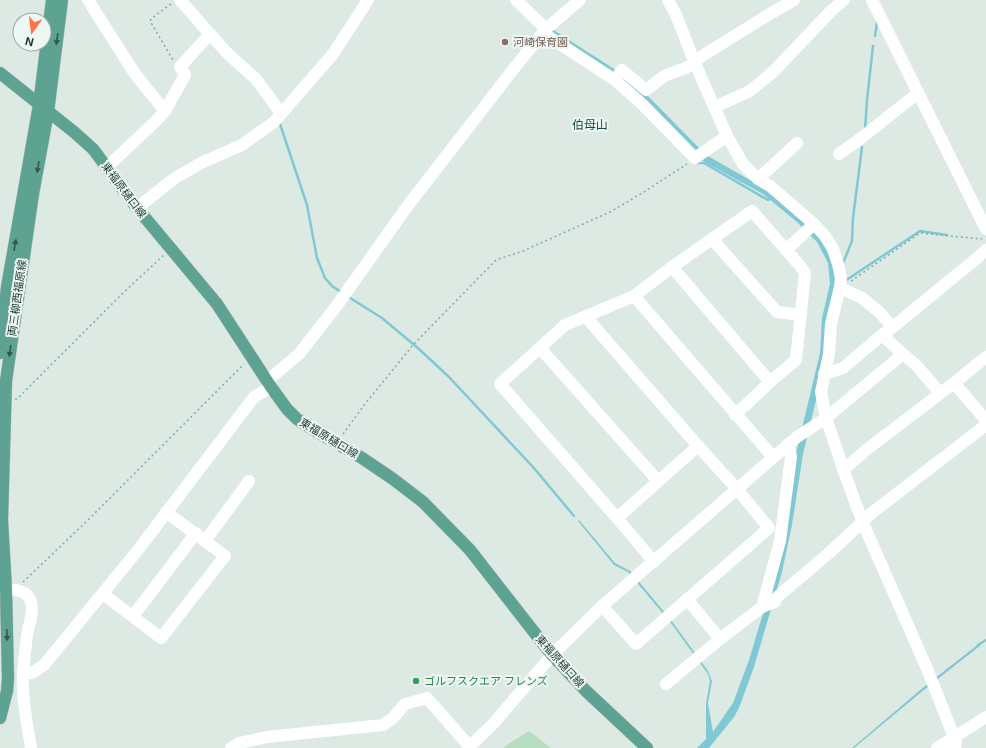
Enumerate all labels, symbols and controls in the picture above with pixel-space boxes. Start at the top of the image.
north arrow [12,12,52,52]
one-way arrow [54,33,60,45]
text: N [24,34,35,50]
place label: 河崎保育園 [513,35,568,49]
marker: 河崎保育園 [500,37,510,47]
district label: 伯母山 [572,117,608,132]
street label: 東福原樋口線 [99,159,149,221]
one-way arrow [35,161,41,173]
one-way arrow [12,239,18,251]
street label: 両三柳西福原線 [5,259,29,337]
one-way arrow [7,345,13,357]
street label: 東福原樋口線 [297,415,361,461]
one-way arrow [4,629,10,642]
street label: 東福原樋口線 [533,632,587,690]
place label: ゴルフスクエア フレンズ [424,674,548,688]
marker: ゴルフスクエア フレンズ [411,676,421,686]

